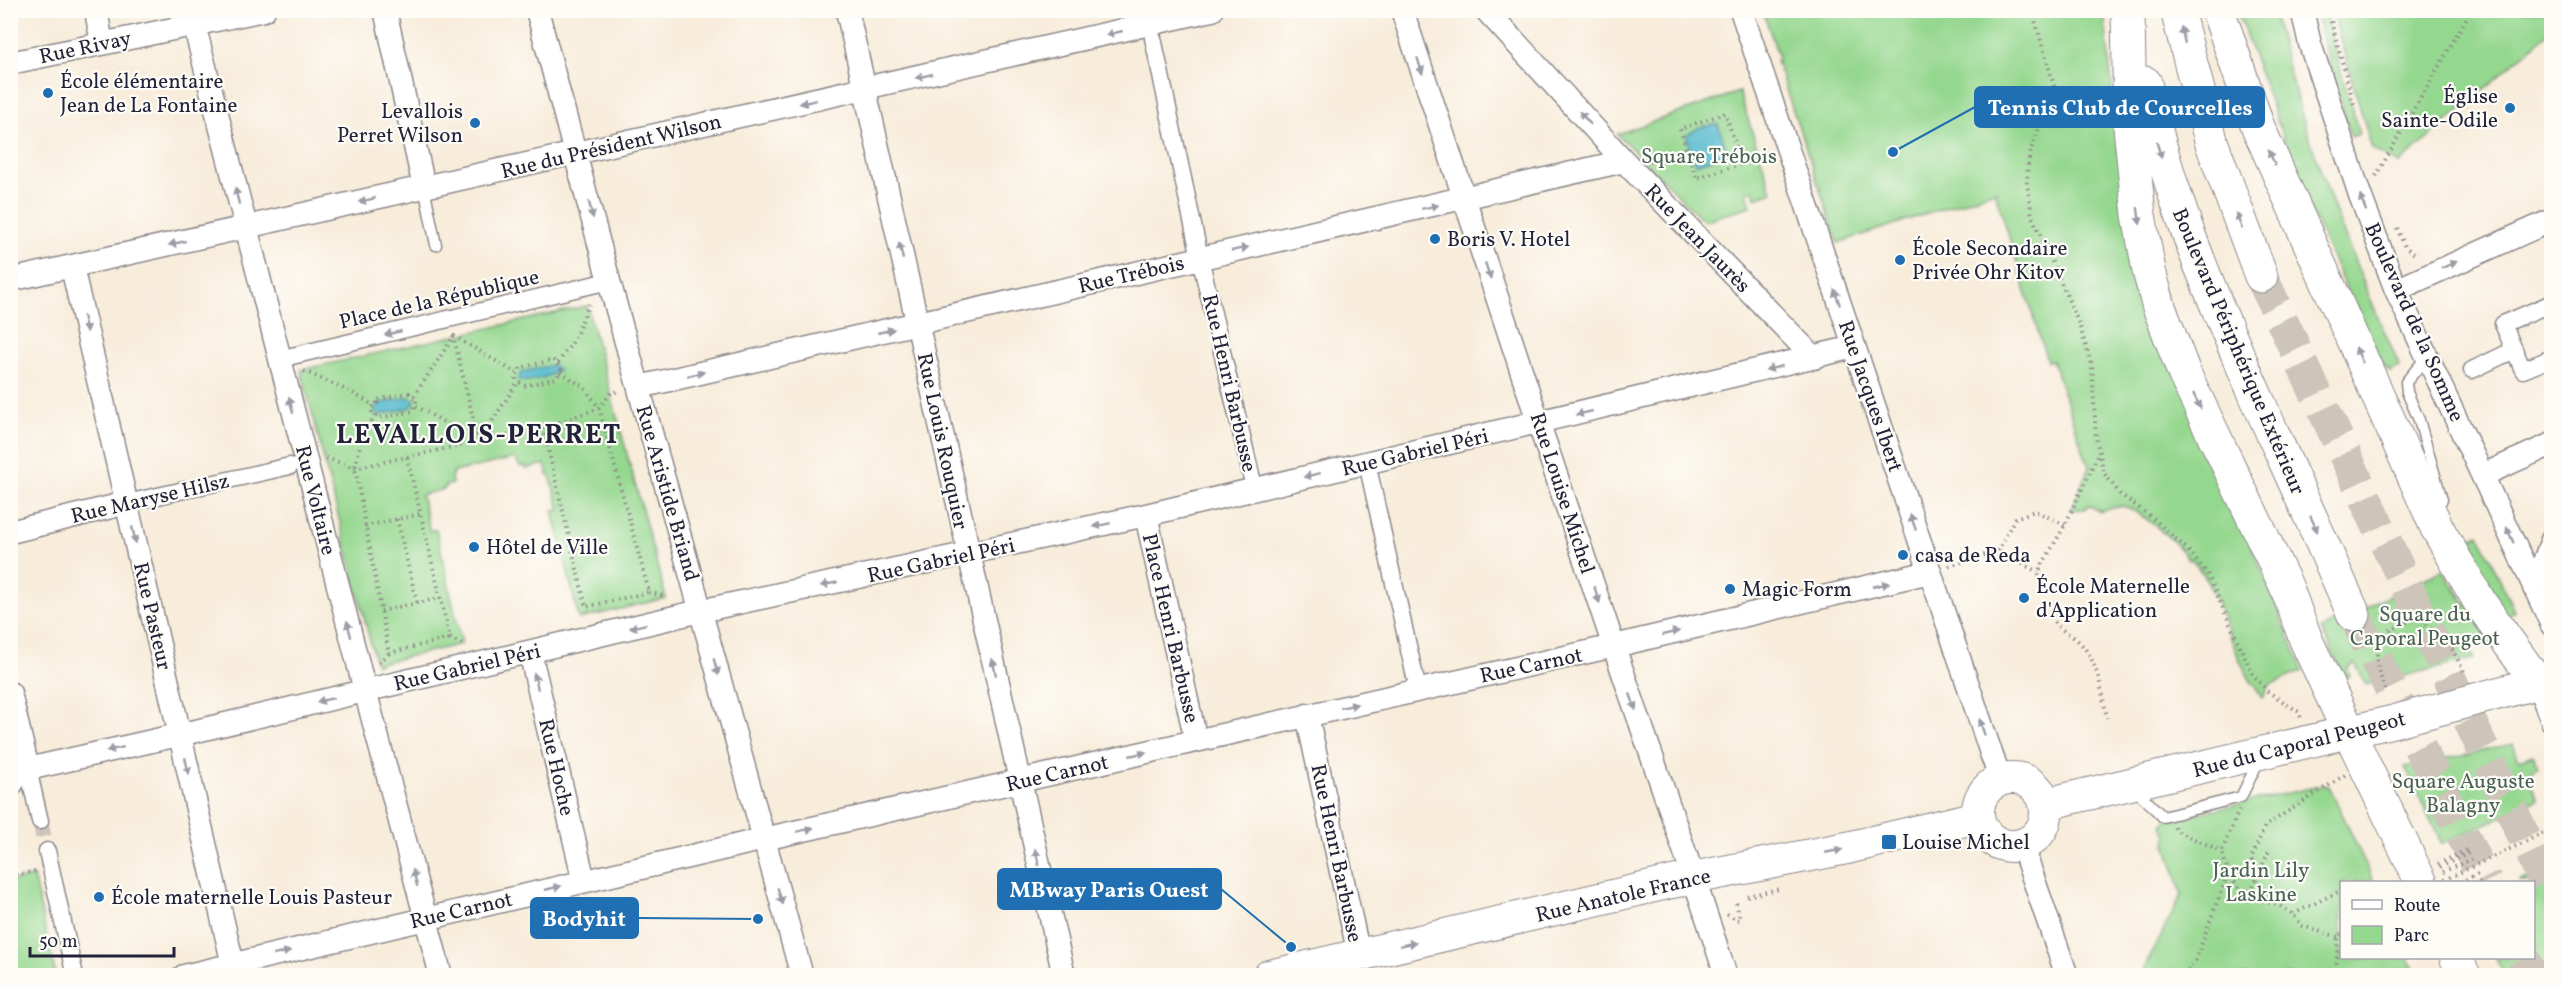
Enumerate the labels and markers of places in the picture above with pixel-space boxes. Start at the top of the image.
place label: École élémentaire Jean de La Fontaine [60,68,238,121]
place label: Église Sainte-Odile [2381,83,2498,136]
marker: École élémentaire Jean de La Fontaine [41,86,55,100]
callout: Tennis Club de Courcelles [1975,87,2264,127]
place label: Levallois Perret Wilson [337,98,463,151]
marker: Église Sainte-Odile [2503,101,2517,115]
marker: Levallois Perret Wilson [468,116,482,130]
place label: Boris V. Hotel [1447,226,1570,255]
marker: Boris V. Hotel [1428,232,1442,246]
place label: École Secondaire Privée Ohr Kitov [1912,235,2067,288]
marker: École Secondaire Privée Ohr Kitov [1893,253,1907,267]
place label: Hôtel de Ville [486,534,608,563]
marker: Hôtel de Ville [467,540,481,554]
place label: casa de Reda [1915,542,2031,571]
marker: casa de Reda [1896,548,1910,562]
place label: École Maternelle d'Application [2036,573,2190,626]
place label: Magic Form [1742,576,1852,605]
marker: Magic Form [1723,582,1737,596]
marker: École Maternelle d'Application [2017,591,2031,605]
place label: Louise Michel [1902,829,2030,858]
marker: Louise Michel [1880,833,1898,851]
callout: MBway Paris Ouest [998,869,1221,909]
place label: École maternelle Louis Pasteur [111,884,392,913]
marker: École maternelle Louis Pasteur [92,890,106,904]
callout: Bodyhit [531,898,638,938]

